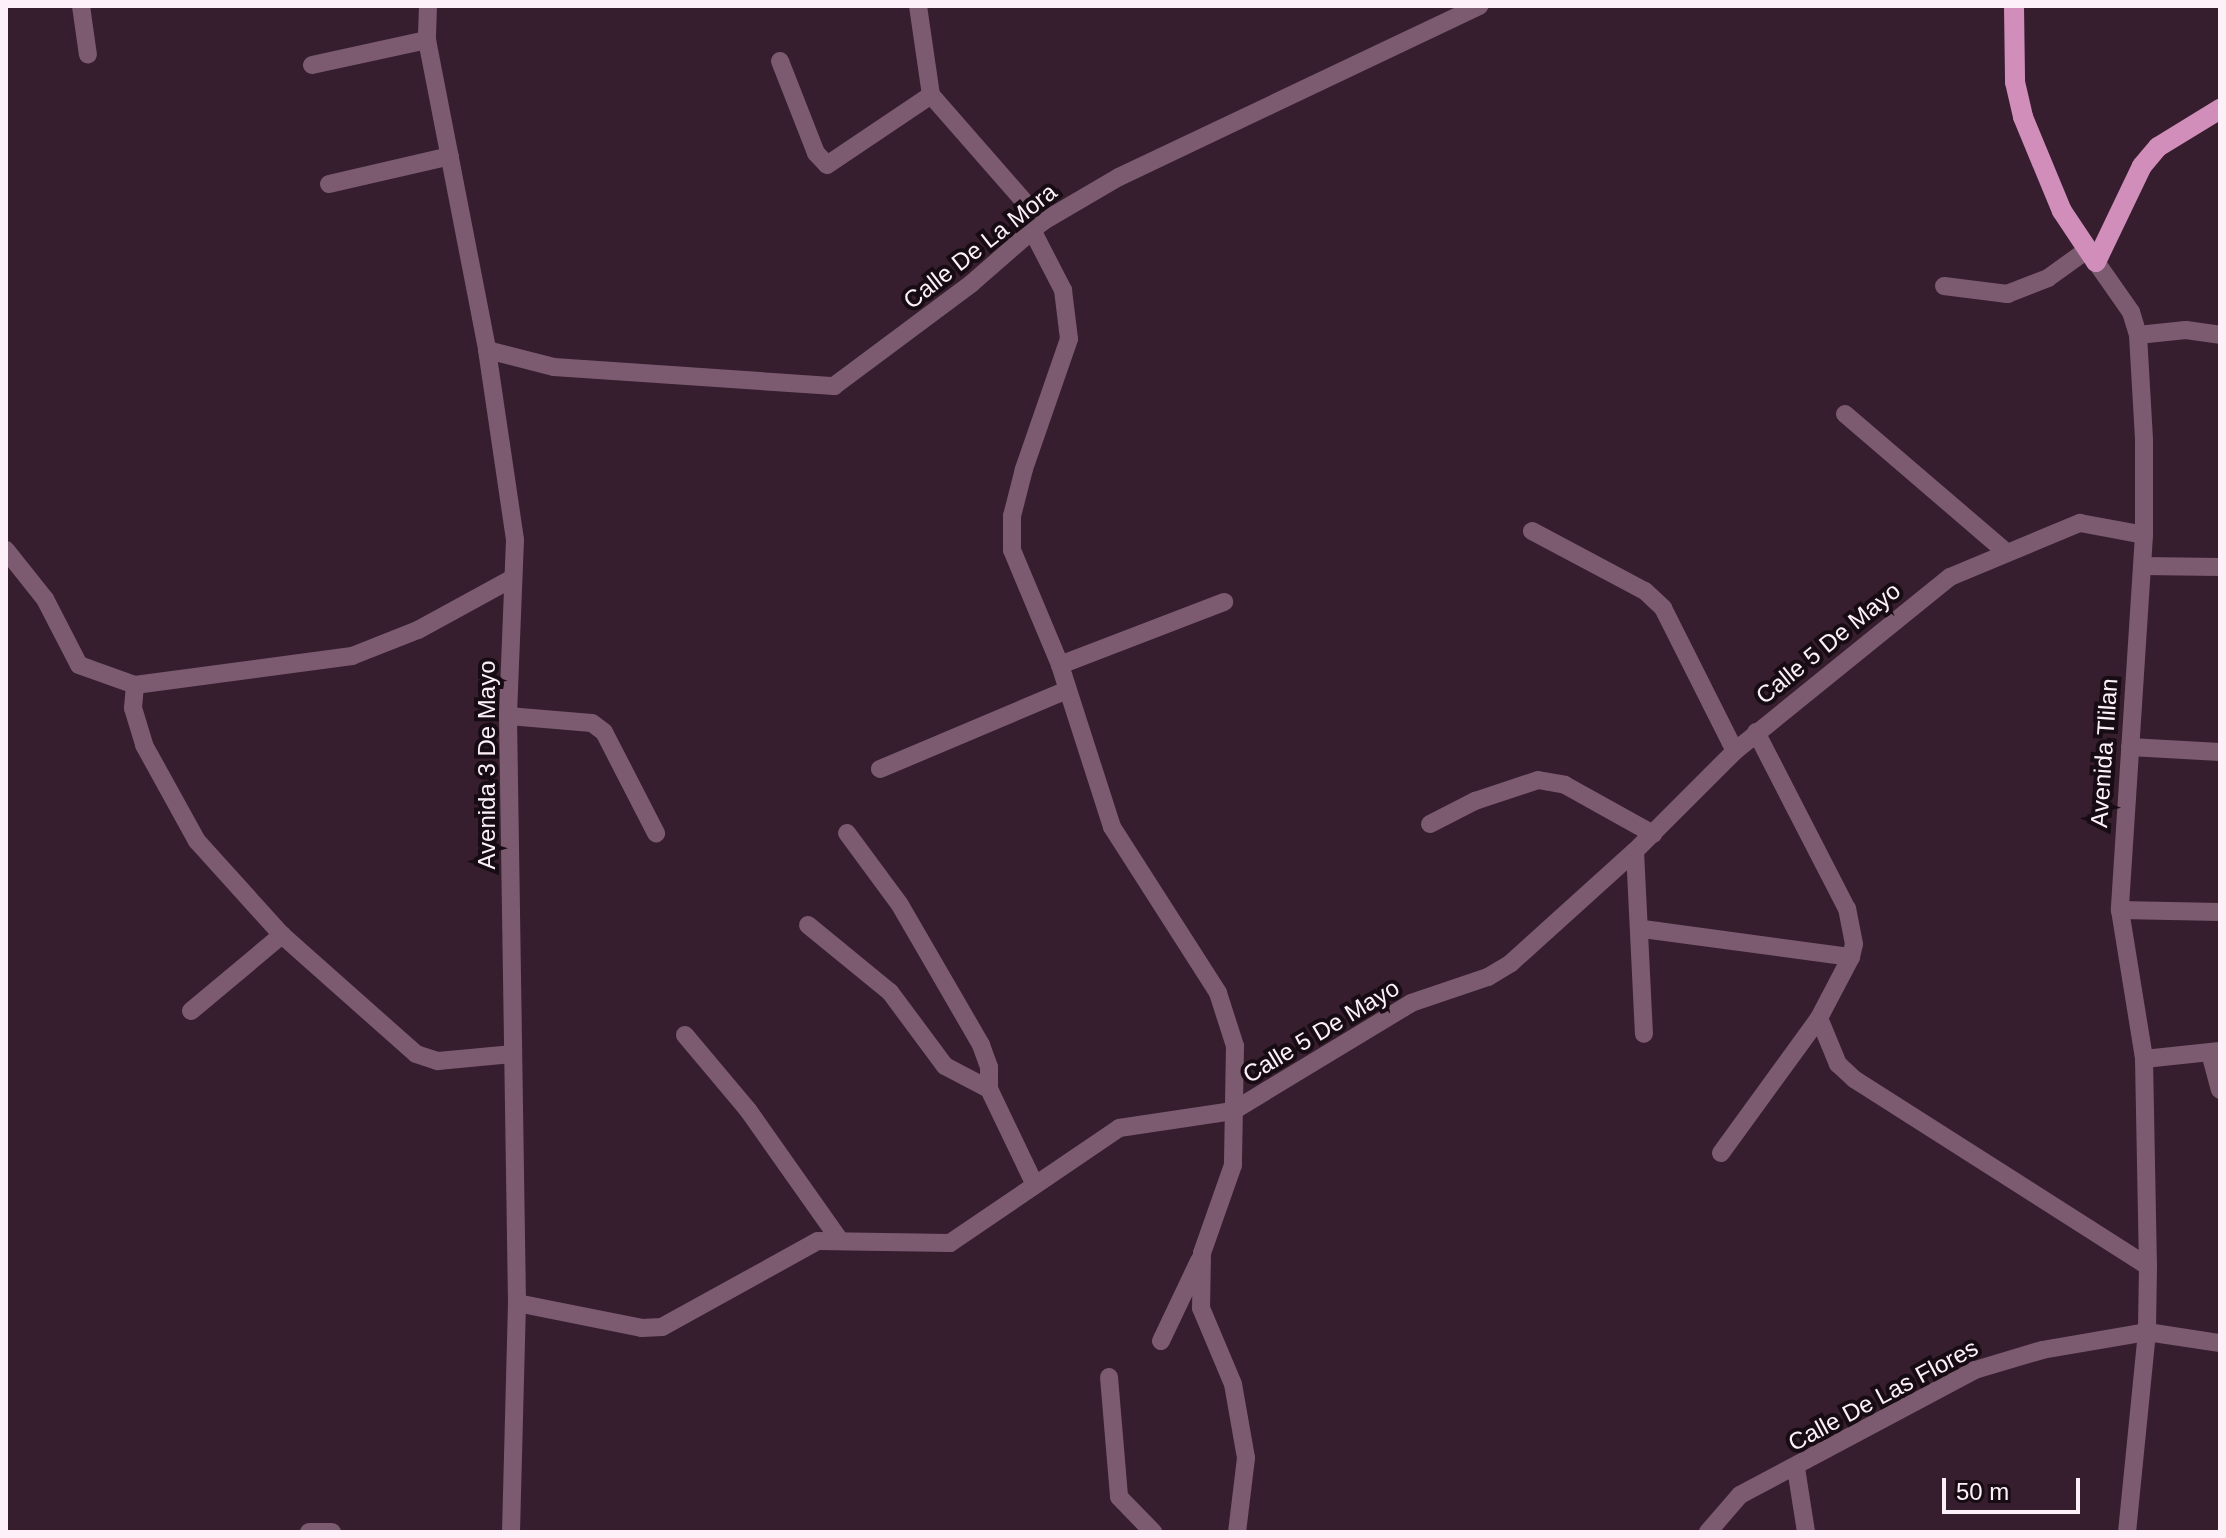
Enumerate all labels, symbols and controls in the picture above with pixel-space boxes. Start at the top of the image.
street label: Calle De La Mora [898,177,1062,315]
street label: Calle 5 De Mayo [1750,576,1906,710]
street label: Avenida 3 De Mayo [473,660,501,870]
street label: Avenida Tlilan [2084,677,2124,829]
street label: Calle 5 De Mayo [1238,973,1404,1089]
street label: Calle De Las Flores [1783,1333,1983,1457]
scale bar [1946,1462,2084,1512]
text: 50 m [1956,1478,2009,1505]

